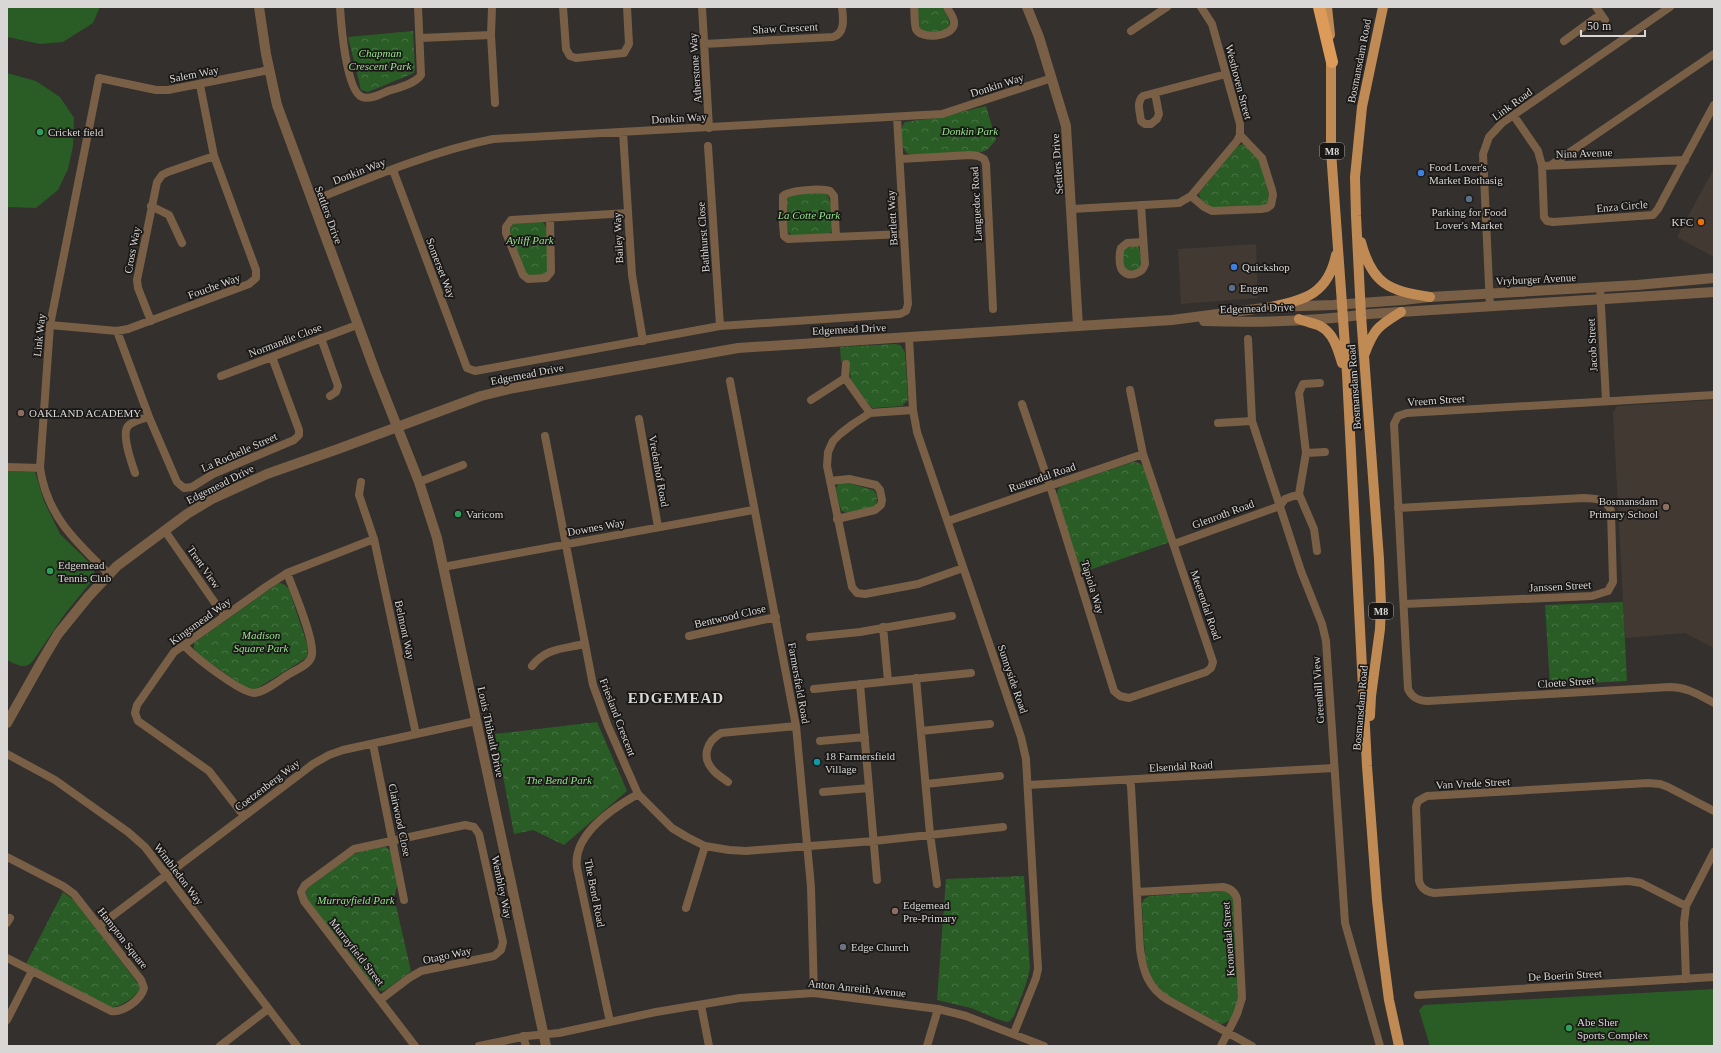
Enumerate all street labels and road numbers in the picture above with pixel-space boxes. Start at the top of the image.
street label: Bosmansdam Road [1345,18,1373,104]
street label: Shaw Crescent [752,20,818,36]
street label: Atherstone Way [687,32,703,104]
street label: Westhoven Street [1223,43,1255,121]
street label: Salem Way [168,63,220,85]
street label: Donkin Way [969,71,1026,99]
street label: Link Road [1490,85,1535,123]
street label: Donkin Way [651,111,707,125]
street label: Settlers Drive [1049,133,1065,195]
road number: M8 [1320,143,1344,159]
street label: Nina Avenue [1555,146,1613,160]
street label: Donkin Way [331,155,387,187]
street label: Languedoc Road [968,166,984,242]
street label: Settlers Drive [313,184,345,246]
street label: Bartlett Way [885,190,899,246]
street label: Enza Circle [1596,198,1648,214]
street label: Bathhurst Close [695,201,711,273]
street label: Bailey Way [611,212,625,264]
street label: Cross Way [122,225,143,274]
street label: Somerset Way [424,236,458,300]
street label: Fouche Way [186,271,242,301]
street label: Vryburger Avenue [1495,271,1577,287]
street label: Edgemead Drive [1220,301,1294,315]
street label: Link Way [31,312,47,357]
street label: Jacob Street [1585,318,1599,372]
street label: Normandie Close [247,321,323,359]
street label: Edgemead Drive [812,321,886,337]
street label: Bosmansdam Road [1345,344,1363,430]
street label: Edgemead Drive [489,361,565,387]
street label: Vreem Street [1407,392,1465,408]
street label: La Rochelle Street [199,430,279,474]
street label: Vredenhof Road [647,434,671,508]
street label: Rustendal Road [1007,460,1077,494]
street label: Edgemead Drive [184,462,256,506]
street label: Glenroth Road [1190,497,1256,531]
street label: Downes Way [566,516,626,538]
street label: Trent View [185,543,223,591]
street label: Tapiola Way [1079,559,1107,616]
street label: Meerendal Road [1188,569,1224,642]
street label: Janssen Street [1529,578,1591,594]
street label: Kingsmead Way [167,595,233,647]
street label: Belmont Way [393,599,417,661]
street label: Bentwood Close [693,602,767,630]
road number: M8 [1369,603,1393,619]
street label: Farmersfield Road [786,641,812,725]
street label: Sunnyside Road [996,643,1031,715]
street label: Greenhill View [1310,656,1326,724]
street label: Bosmansdam Road [1350,665,1370,751]
street label: Cloete Street [1537,674,1595,690]
street label: Friesland Crescent [598,676,638,758]
street label: Louis Thibault Drive [475,685,507,779]
street label: Coetzenberg Way [232,756,302,813]
street label: Elsendal Road [1149,758,1214,774]
street label: Van Vrede Street [1436,775,1510,791]
street label: Clairwood Close [386,782,414,858]
street label: Wimbledon Way [152,841,206,908]
street label: Wembley Way [489,854,515,920]
street label: The Bend Road [583,858,608,929]
street label: Kronendal Street [1219,901,1237,977]
street label: Hampton Square [95,905,151,971]
street label: Murrayfield Street [327,916,387,988]
street label: Otago Way [422,944,473,966]
street label: De Boerin Street [1528,967,1602,983]
street label: Anton Anreith Avenue [807,977,907,999]

